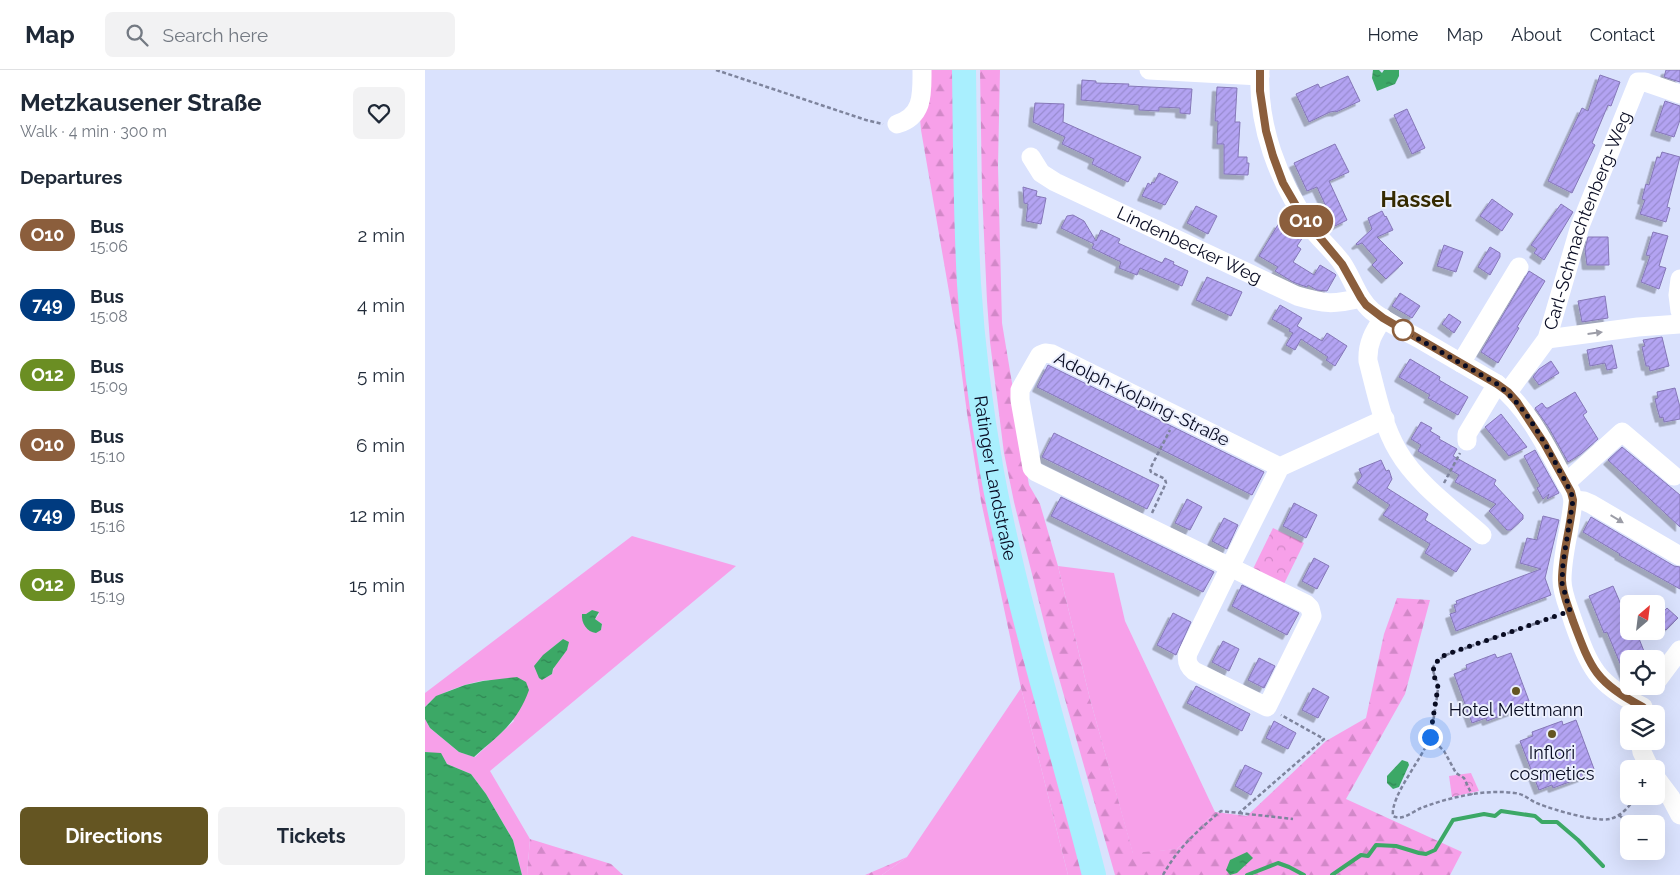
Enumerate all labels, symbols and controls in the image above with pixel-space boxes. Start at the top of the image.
search box [105,12,455,57]
text: Map [25,20,75,49]
icon: search [123,21,151,49]
text: Search here [163,24,268,46]
text: Home [1367,24,1418,45]
text: Map [1446,24,1483,45]
text: About [1511,24,1562,45]
text: Contact [1590,24,1655,45]
button: heart [353,87,405,139]
text: Metzkausener Straße [20,88,262,117]
street label: Carl-Schmachtenberg-Weg [1539,108,1635,332]
text: Walk · 4 min · 300 m [20,122,167,141]
text: Departures [20,166,122,188]
district label: Hassel [1381,186,1452,212]
street label: Lindenbecker Weg [1114,202,1265,288]
line badge: O10 [1277,205,1335,237]
text: O10 [1289,210,1323,231]
text: Bus [90,215,124,237]
text: O10 [31,224,64,245]
text: 2 min [358,224,405,246]
text: 15:06 [90,237,128,256]
text: Bus [90,285,124,307]
text: 749 [32,294,63,315]
text: 4 min [357,294,405,316]
text: 15:08 [90,307,128,326]
unlabelled marker [1392,319,1414,341]
one-way arrow [1588,329,1604,337]
street label: Adolph-Kolping-Straße [1051,347,1234,450]
text: Bus [90,355,124,377]
text: O12 [31,364,64,385]
text: 5 min [357,364,405,386]
text: 15:09 [90,377,128,396]
street label: Ratinger Landstraße [970,394,1021,563]
text: Bus [90,425,124,447]
text: O10 [31,434,64,455]
text: 6 min [356,434,405,456]
text: 15:10 [90,447,125,466]
text: Bus [90,495,124,517]
text: 749 [32,504,63,525]
text: 12 min [349,504,405,526]
one-way arrow [1610,515,1623,524]
text: 15:16 [90,517,125,536]
text: Bus [90,565,124,587]
text: O12 [31,574,64,595]
text: 15 min [349,574,405,596]
text: 15:19 [90,587,125,606]
north arrow [1620,595,1665,640]
map controls [1620,595,1665,860]
button: locate [1620,650,1665,695]
marker: Hotel Mettmann [1510,685,1522,697]
place label: Hotel Mettmann [1449,699,1583,720]
button: layers [1620,705,1665,750]
your location [1418,725,1443,750]
marker: Inflori cosmetics [1546,728,1558,740]
place label: Inflori cosmetics [1510,742,1595,784]
button: + [1620,760,1665,805]
button: Directions [20,807,208,865]
button: Tickets [218,807,405,865]
button: − [1620,815,1665,860]

